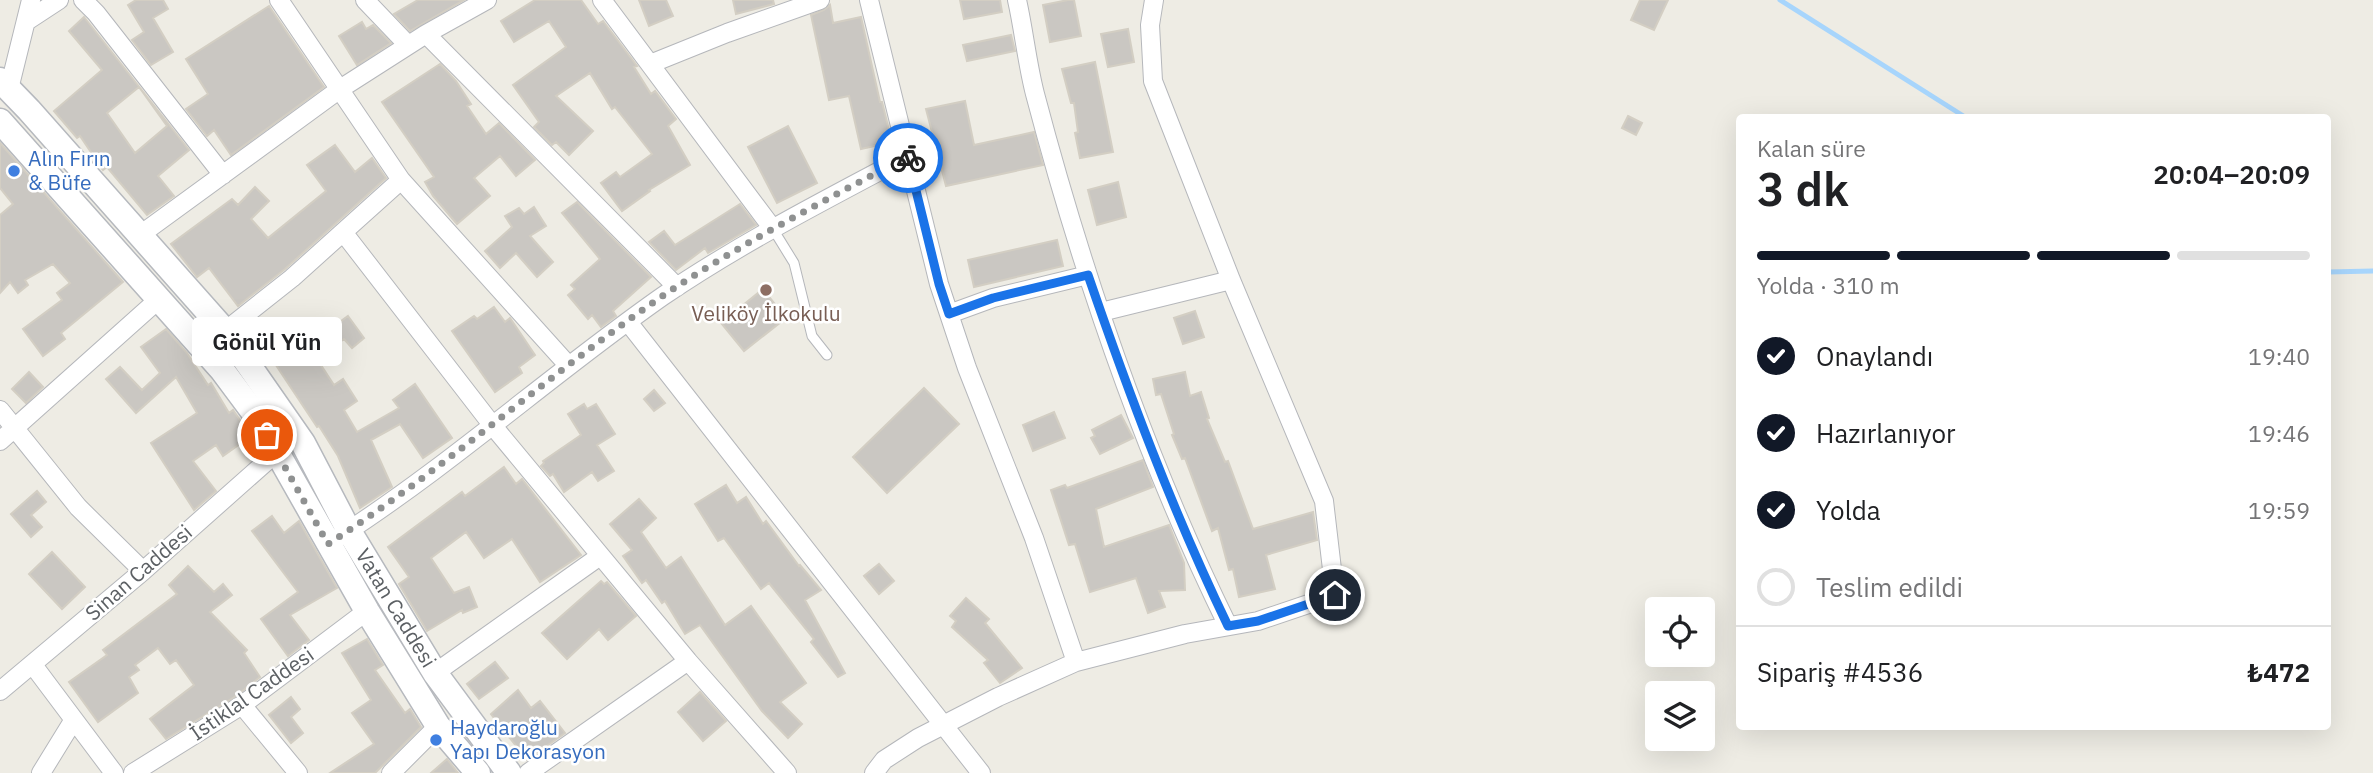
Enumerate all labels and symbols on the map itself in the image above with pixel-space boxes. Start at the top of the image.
courier [873,123,943,193]
place label: Alın Fırın & Büfe [28,144,111,196]
marker: Alın Fırın & Büfe [6,163,22,179]
marker: Veliköy İlkokulu [758,282,774,298]
place label: Veliköy İlkokulu [691,299,841,327]
callout: Gönül Yün [192,316,342,365]
pin [237,405,297,465]
street label: Sinan Caddesi [79,518,198,626]
street label: Vatan Caddesi [350,543,443,672]
pin [1305,565,1365,625]
street label: İstiklal Caddesi [184,640,319,746]
place label: Haydaroğlu Yapı Dekorasyon [450,713,606,765]
marker: Haydaroğlu Yapı Dekorasyon [428,732,444,748]

